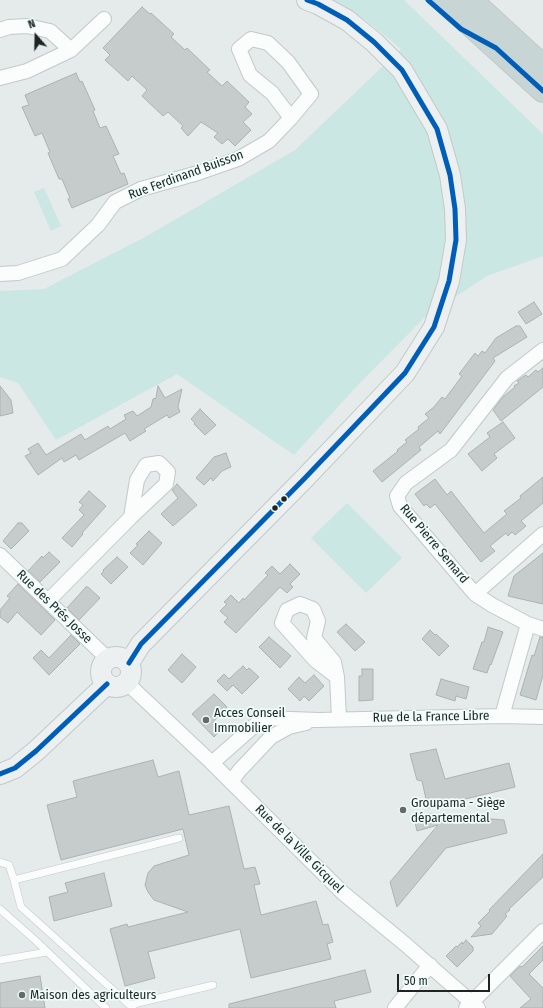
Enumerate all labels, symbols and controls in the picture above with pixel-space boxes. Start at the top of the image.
north arrow [16,16,56,56]
text: N [26,17,37,31]
street label: Rue Ferdinand Buisson [126,147,246,203]
unlabelled marker [279,494,289,504]
street label: Rue Pierre Semard [396,501,472,587]
unlabelled marker [270,503,280,513]
street label: Rue des Prés Josse [13,567,95,647]
place label: Acces Conseil Immobilier [214,705,285,736]
street label: Rue de la France Libre [373,708,489,726]
marker: Acces Conseil Immobilier [201,715,211,725]
place label: Groupama - Siège départemental [411,795,505,826]
street label: Rue de la Ville Gicquel [252,802,346,896]
marker: Groupama - Siège départemental [398,805,408,815]
scale bar [399,966,492,992]
text: 50 m [404,974,428,988]
place label: Maison des agriculteurs [30,987,156,1003]
marker: Maison des agriculteurs [17,990,27,1000]

